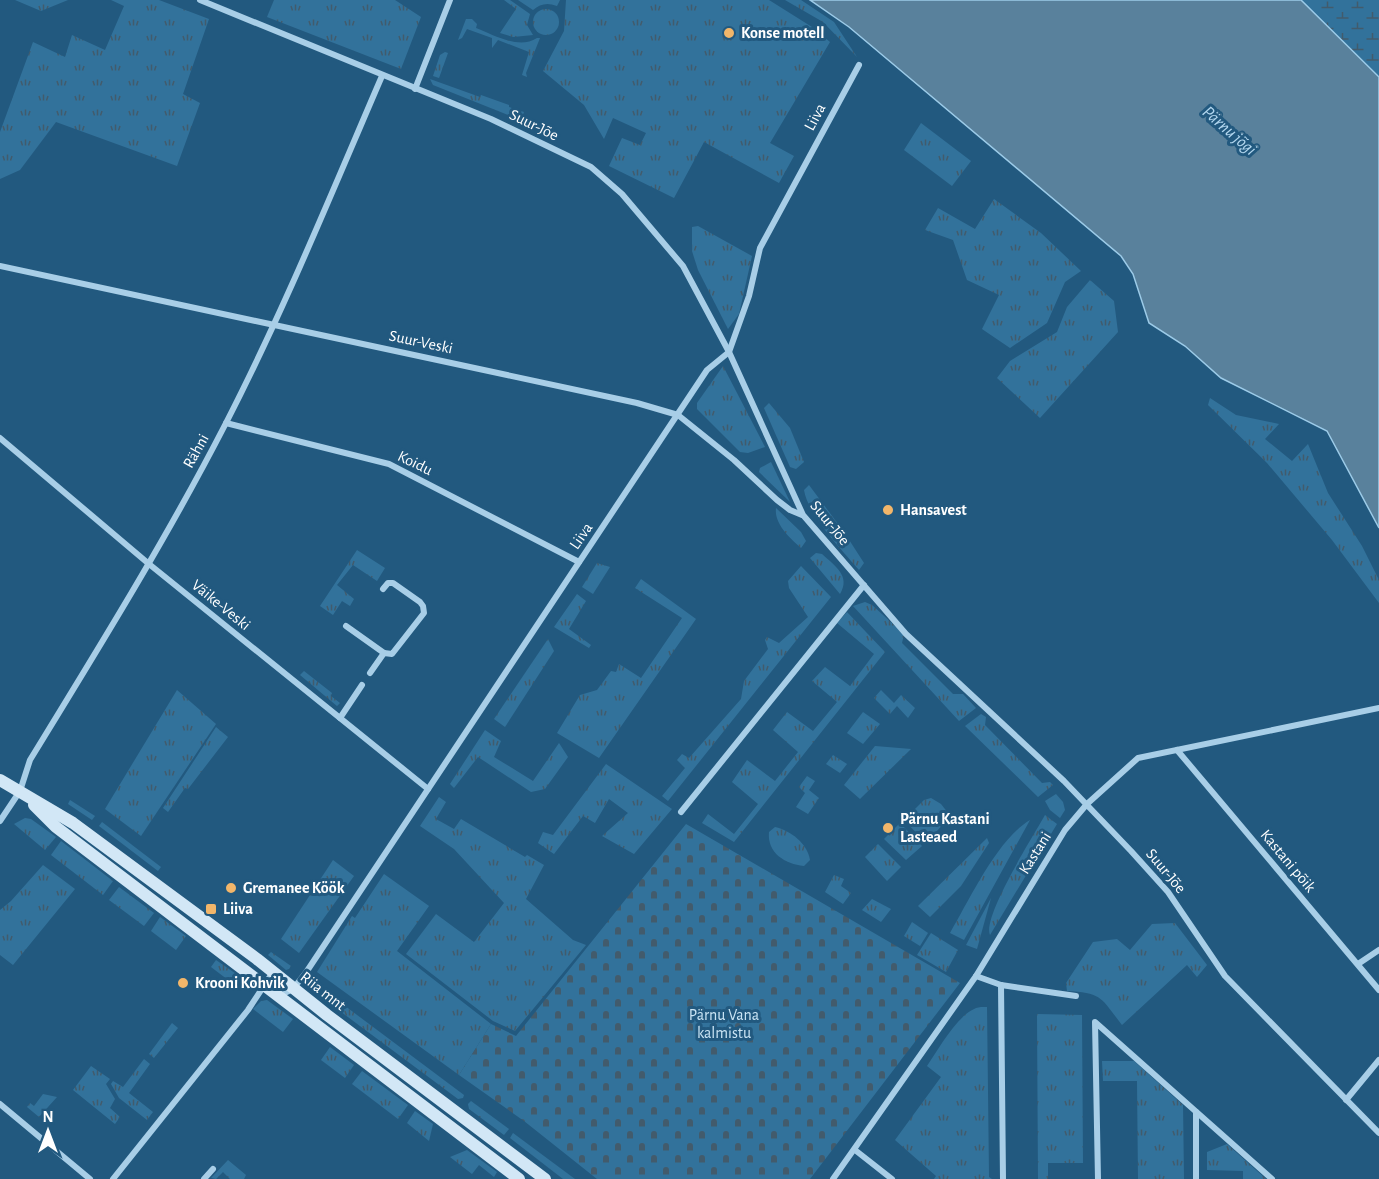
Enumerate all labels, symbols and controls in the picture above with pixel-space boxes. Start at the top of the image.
place label: Konse motell [741,25,824,41]
marker: Konse motell [722,26,736,40]
street label: Liiva [801,101,829,133]
water label: Pärnu jõgi [1199,103,1259,159]
street label: Suur-Jõe [507,106,561,144]
street label: Suur-Veski [388,327,454,357]
street label: Rähni [180,431,212,471]
street label: Koidu [395,448,435,478]
street label: Suur-Jõe [807,498,853,548]
place label: Hansavest [900,502,967,518]
marker: Hansavest [881,503,895,517]
street label: Liiva [566,520,596,552]
street label: Väike-Veski [189,577,253,633]
place label: Pärnu Kastani Lasteaed [900,811,990,845]
marker: Pärnu Kastani Lasteaed [881,821,895,835]
street label: Kastani põik [1257,827,1319,896]
street label: Kastani [1016,829,1054,877]
street label: Suur-Jõe [1143,846,1189,896]
place label: Gremanee Köök [243,880,345,896]
marker: Gremanee Köök [224,881,238,895]
place label: Liiva [223,901,253,917]
marker: Liiva [204,902,218,916]
street label: Riia mnt [297,968,349,1014]
place label: Krooni Kohvik [195,975,285,991]
marker: Krooni Kohvik [176,976,190,990]
park label: Pärnu Vana kalmistu [689,1007,759,1041]
north arrow [18,1101,78,1161]
text: N [42,1109,54,1125]

